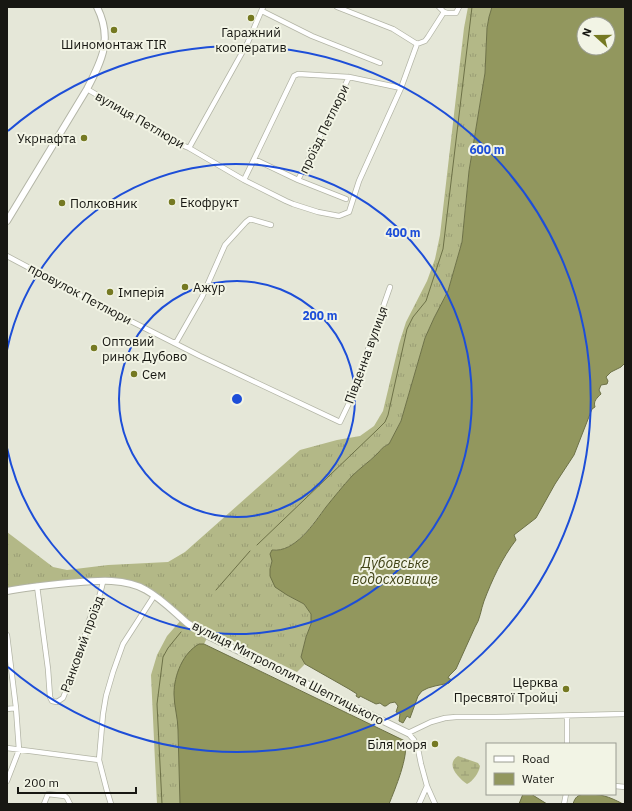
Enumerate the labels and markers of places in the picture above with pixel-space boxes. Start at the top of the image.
marker: Гаражний кооператив [246,13,256,23]
place label: Гаражний кооператив [215,24,287,56]
marker: Шиномонтаж TIR [109,25,119,35]
place label: Шиномонтаж TIR [61,36,167,53]
place label: Укрнафта [17,130,76,147]
marker: Укрнафта [79,133,89,143]
place label: Екофрукт [180,194,239,211]
place label: Полковник [70,195,138,212]
marker: Екофрукт [167,197,177,207]
marker: Полковник [57,198,67,208]
place label: Ажур [193,279,225,296]
marker: Ажур [180,282,190,292]
place label: Імперія [118,284,165,301]
marker: Імперія [105,287,115,297]
place label: Оптовий ринок Дубово [102,333,187,365]
marker: Оптовий ринок Дубово [89,343,99,353]
place label: Сем [142,366,166,383]
marker: Сем [129,369,139,379]
centre of rings [230,392,244,406]
place label: Церква Пресвятої Тройці [454,674,558,706]
marker: Церква Пресвятої Тройці [561,684,571,694]
place label: Біля моря [367,736,427,753]
marker: Біля моря [430,739,440,749]

